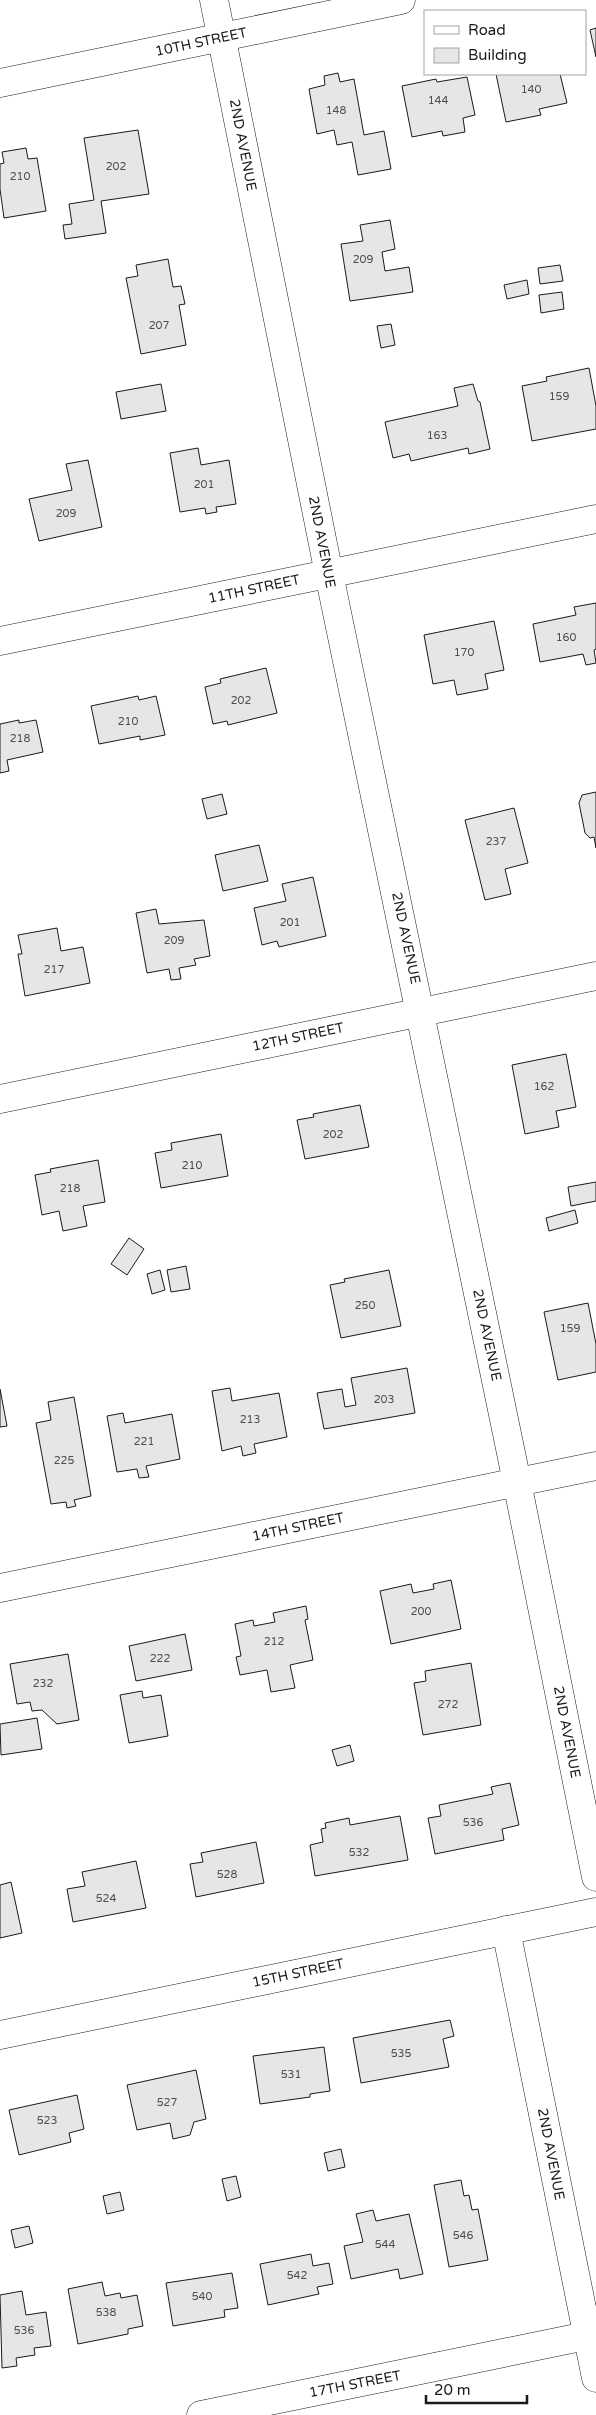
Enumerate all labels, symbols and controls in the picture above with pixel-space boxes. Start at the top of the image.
legend [424,10,586,75]
text: Road [468,21,506,39]
street label: 10TH STREET [154,24,249,60]
text: Building [468,46,527,64]
house number: 140 [521,83,541,96]
house number: 144 [428,94,448,107]
street label: 2ND AVENUE [226,98,260,193]
house number: 148 [326,104,346,117]
house number: 202 [106,160,126,173]
house number: 210 [10,170,30,183]
house number: 209 [353,253,373,266]
house number: 207 [149,319,169,332]
house number: 159 [549,390,569,403]
house number: 163 [427,429,447,442]
house number: 201 [194,478,214,491]
street label: 2ND AVENUE [305,495,339,590]
house number: 209 [56,507,76,520]
street label: 11TH STREET [207,571,302,607]
house number: 160 [556,631,576,644]
house number: 170 [454,646,474,659]
house number: 202 [231,694,251,707]
house number: 210 [118,715,138,728]
house number: 218 [10,732,30,745]
house number: 237 [486,835,506,848]
street label: 2ND AVENUE [388,891,424,986]
house number: 201 [280,916,300,929]
house number: 209 [164,934,184,947]
house number: 217 [44,963,64,976]
street label: 12TH STREET [251,1019,346,1055]
house number: 162 [534,1080,554,1093]
house number: 202 [323,1128,343,1141]
house number: 210 [182,1159,202,1172]
house number: 218 [60,1182,80,1195]
street label: 2ND AVENUE [469,1288,505,1383]
house number: 250 [355,1299,375,1312]
house number: 159 [560,1322,580,1335]
house number: 203 [374,1393,394,1406]
house number: 213 [240,1413,260,1426]
house number: 221 [134,1435,154,1448]
house number: 225 [54,1454,74,1467]
street label: 14TH STREET [251,1509,346,1545]
house number: 200 [411,1605,431,1618]
house number: 212 [264,1635,284,1648]
house number: 222 [150,1652,170,1665]
house number: 232 [33,1677,53,1690]
street label: 2ND AVENUE [550,1685,584,1780]
house number: 272 [438,1698,458,1711]
house number: 536 [463,1816,483,1829]
house number: 532 [349,1846,369,1859]
house number: 528 [217,1868,237,1881]
house number: 524 [96,1892,116,1905]
street label: 15TH STREET [251,1955,346,1991]
house number: 535 [391,2047,411,2060]
house number: 531 [281,2068,301,2081]
house number: 527 [157,2096,177,2109]
street label: 2ND AVENUE [534,2107,568,2202]
house number: 523 [37,2114,57,2127]
house number: 546 [453,2229,473,2242]
house number: 544 [375,2238,395,2251]
house number: 542 [287,2269,307,2282]
house number: 540 [192,2290,212,2303]
house number: 538 [96,2306,116,2319]
house number: 536 [14,2324,34,2337]
street label: 17TH STREET [308,2367,403,2401]
scale bar [426,2372,527,2404]
text: 20 m [434,2381,471,2399]

